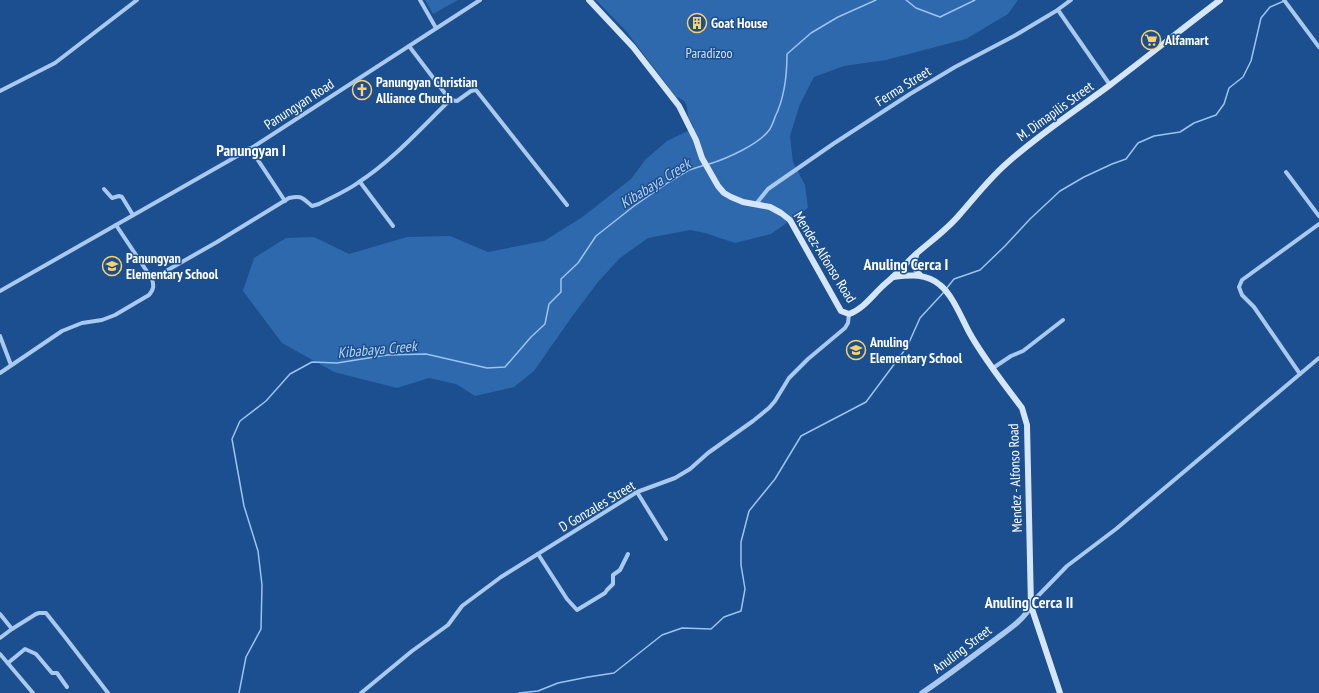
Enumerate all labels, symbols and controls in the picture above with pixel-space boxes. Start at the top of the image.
building icon: Goat House [686,12,708,34]
place label: Goat House [711,14,768,32]
supermarket icon: Alfamart [1140,29,1162,51]
place label: Alfamart [1164,31,1209,49]
park label: Paradizoo [685,44,733,62]
street label: Ferma Street [872,62,934,110]
place label: Panungyan Christian Alliance Church [375,73,478,107]
street label: Panungyan Road [261,75,337,133]
street label: M. Dimapilis Street [1013,77,1097,145]
church icon: Panungyan Christian Alliance Church [351,79,373,101]
district label: Panungyan I [216,140,286,160]
water label: Kibabaya Creek [616,153,696,212]
street label: Mendez-Alfonso Road [790,208,860,306]
place label: Panungyan Elementary School [126,249,219,283]
district label: Anuling Cerca I [863,254,948,274]
school or university icon: Panungyan Elementary School [101,255,123,277]
place label: Anuling Elementary School [869,333,963,367]
water label: Kibabaya Creek [337,336,420,362]
school or university icon: Anuling Elementary School [845,339,867,361]
street label: Mendez - Alfonso Road [1004,423,1026,533]
street label: D Gonzales Street [556,476,639,536]
district label: Anuling Cerca II [984,592,1073,612]
street label: Anuling Street [929,621,995,677]

